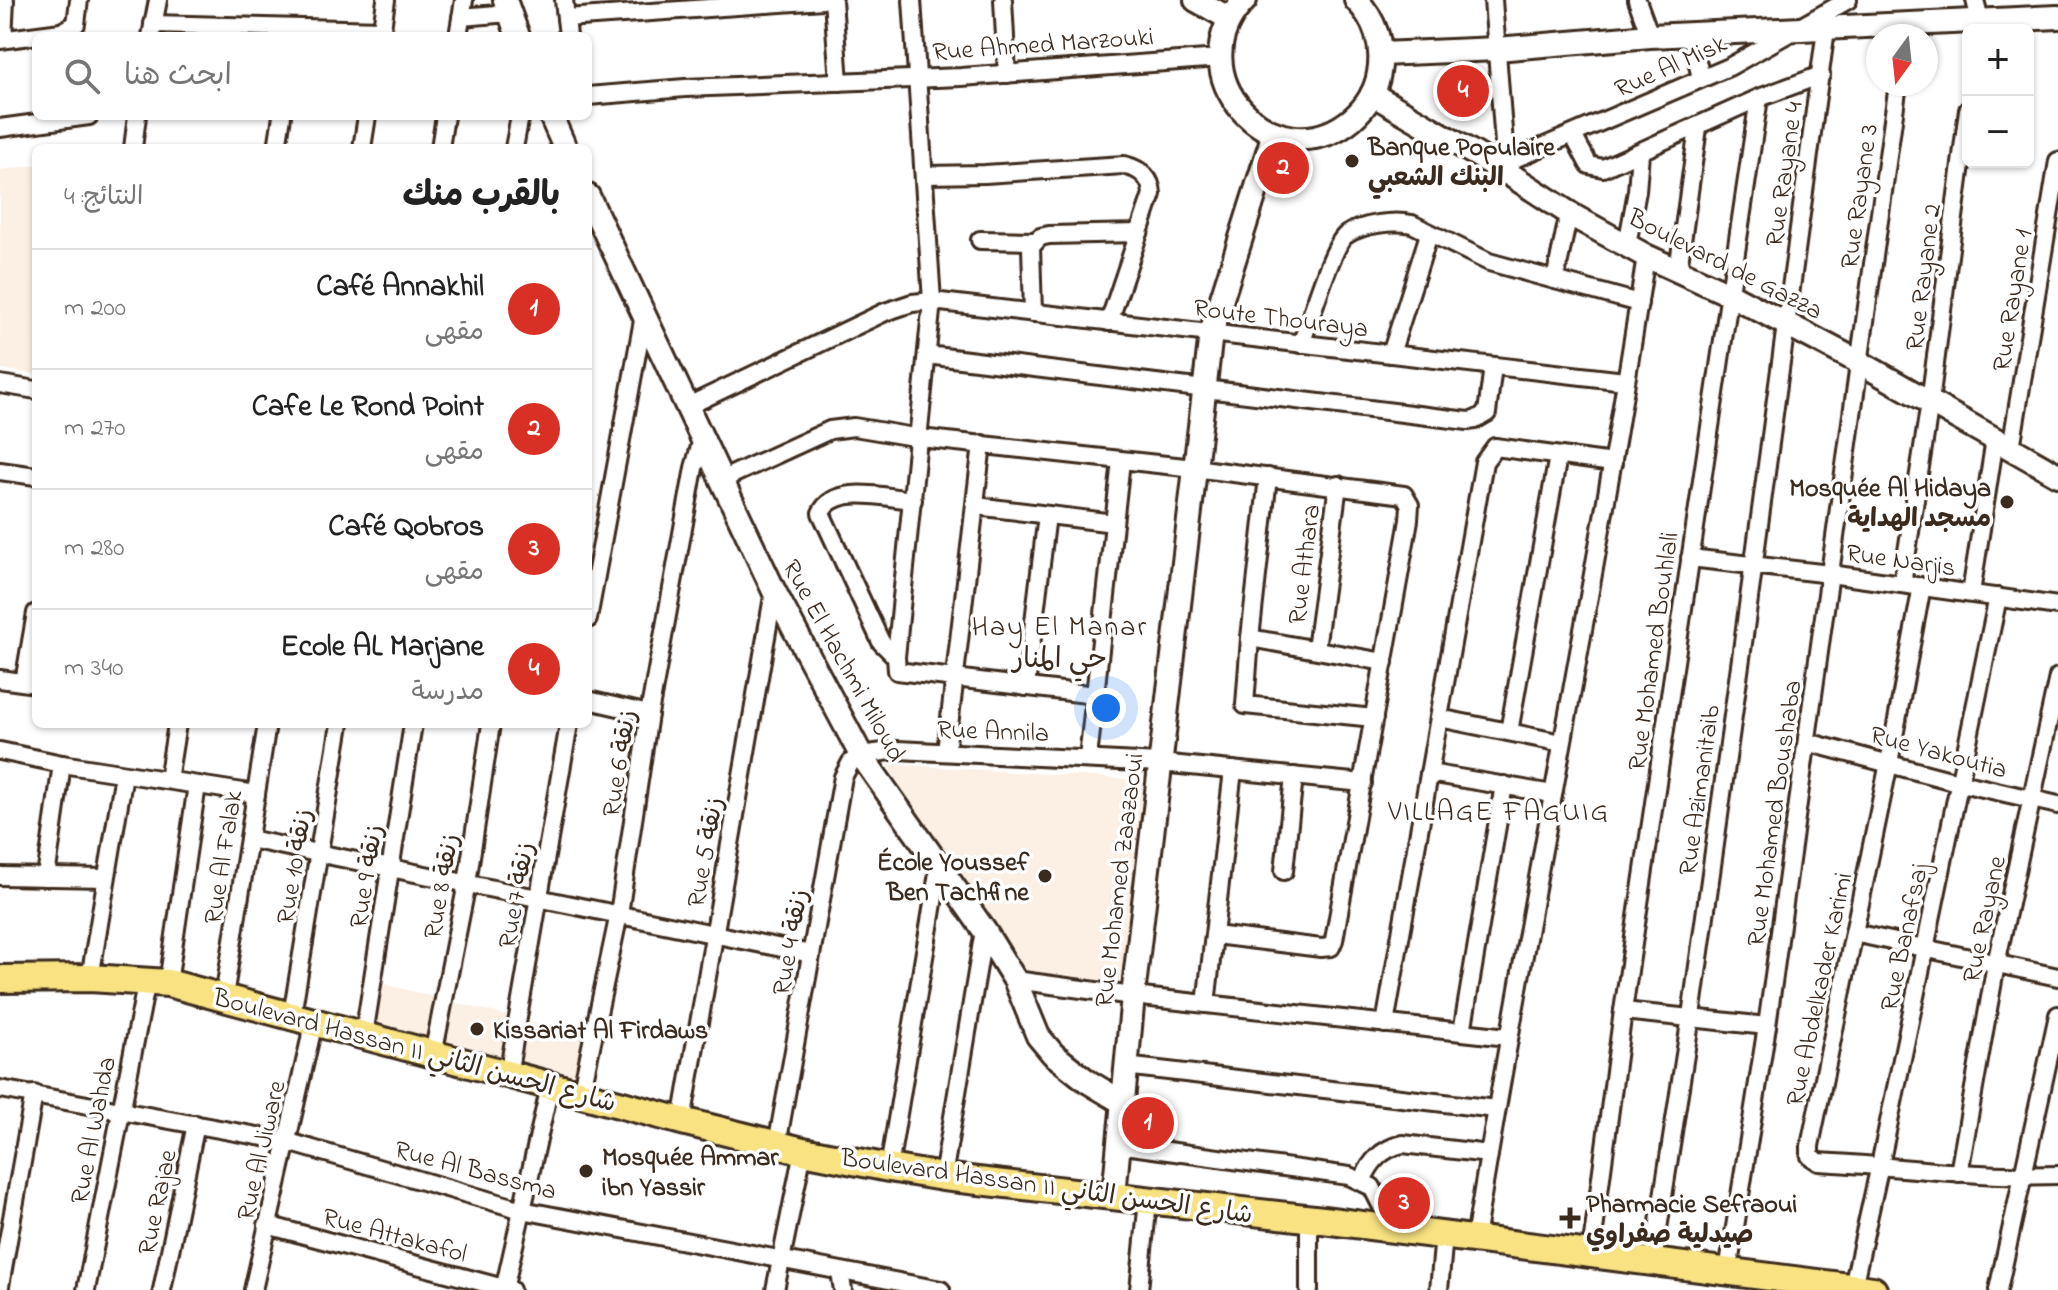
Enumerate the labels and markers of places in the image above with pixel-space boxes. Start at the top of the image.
pin: 4 [1437,61,1489,121]
place label: Banque Populaire البنك الشعبي [1367,130,1556,200]
pin: 2 [1257,138,1309,198]
marker: Banque Populaire البنك الشعبي [1343,152,1361,170]
place label: Mosquée Al Hidaya مسجد الهداية [1789,471,1991,539]
marker: Mosquée Al Hidaya مسجد الهداية [1998,493,2016,511]
place label: École Youssef Ben Tachfine [877,845,1030,913]
marker: École Youssef Ben Tachfine [1036,867,1054,885]
place label: Kissariat Al Firdaws [493,1013,708,1051]
marker: Kissariat Al Firdaws [468,1020,486,1038]
pin: 1 [1122,1093,1174,1153]
place label: Mosquée Ammar ibn Yassir [602,1140,779,1208]
marker: Mosquée Ammar ibn Yassir [577,1162,595,1180]
pin: 3 [1378,1173,1430,1233]
place label: Pharmacie Sefraoui صيدلية صفراوي [1586,1187,1797,1255]
marker: Pharmacie Sefraoui صيدلية صفراوي [1561,1209,1579,1227]

